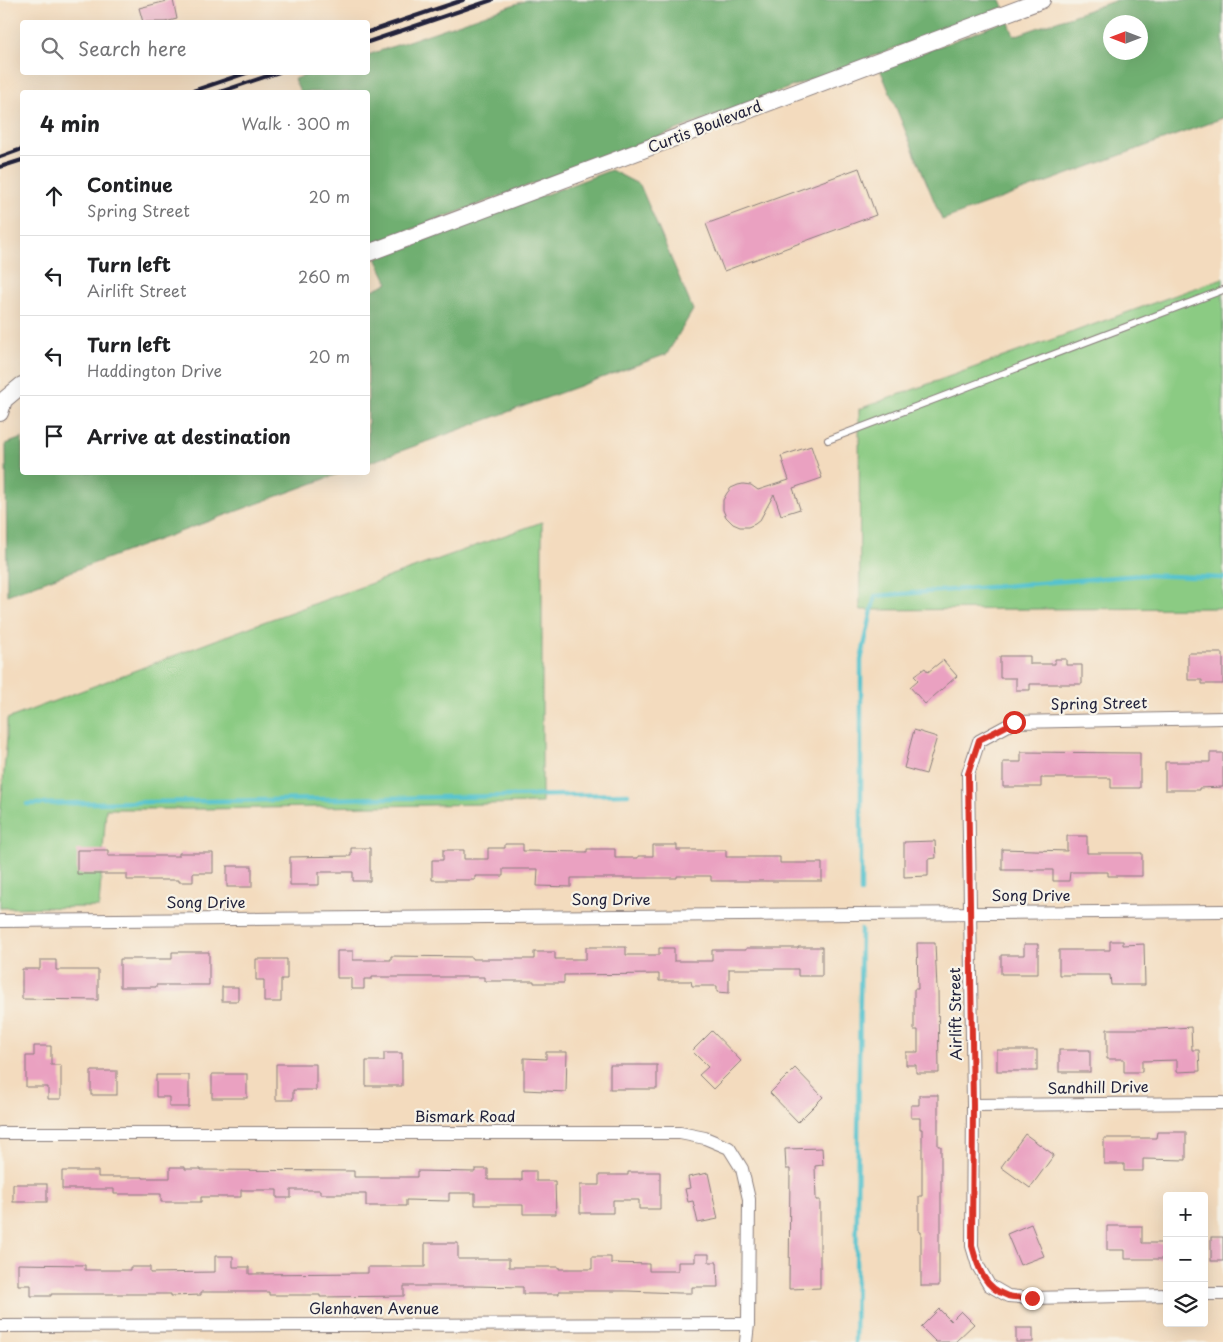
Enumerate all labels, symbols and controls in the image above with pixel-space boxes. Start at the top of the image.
north arrow [1103,15,1148,60]
search box [20,20,370,75]
icon: search [38,34,66,62]
text: Search here [78,34,187,62]
street label: Curtis Boulevard [644,93,765,158]
text: 4 min [40,107,100,139]
text: Walk · 300 m [241,111,350,135]
text: Continue [87,170,173,198]
icon: ahead [40,182,68,210]
text: 20 m [309,184,350,208]
text: Spring Street [87,198,190,222]
text: Turn left [87,250,171,278]
icon: left [40,262,68,290]
text: 260 m [298,264,350,288]
text: Airlift Street [87,278,187,302]
text: Turn left [87,330,171,358]
icon: left [40,342,68,370]
text: 20 m [309,344,350,368]
text: Haddington Drive [87,358,222,382]
icon: arrive [40,422,68,450]
text: Arrive at destination [87,422,291,450]
street label: Spring Street [1051,690,1147,715]
route start [1003,711,1026,734]
street label: Song Drive [992,883,1071,906]
street label: Song Drive [572,887,651,910]
street label: Song Drive [167,890,246,913]
street label: Airlift Street [942,967,967,1061]
street label: Sandhill Drive [1047,1074,1149,1099]
street label: Bismark Road [415,1104,515,1127]
map controls [1163,1192,1208,1327]
button: + [1163,1192,1208,1237]
button: − [1163,1237,1208,1282]
button: layers [1163,1282,1208,1327]
route end [1021,1287,1044,1310]
street label: Glenhaven Avenue [309,1296,439,1319]

